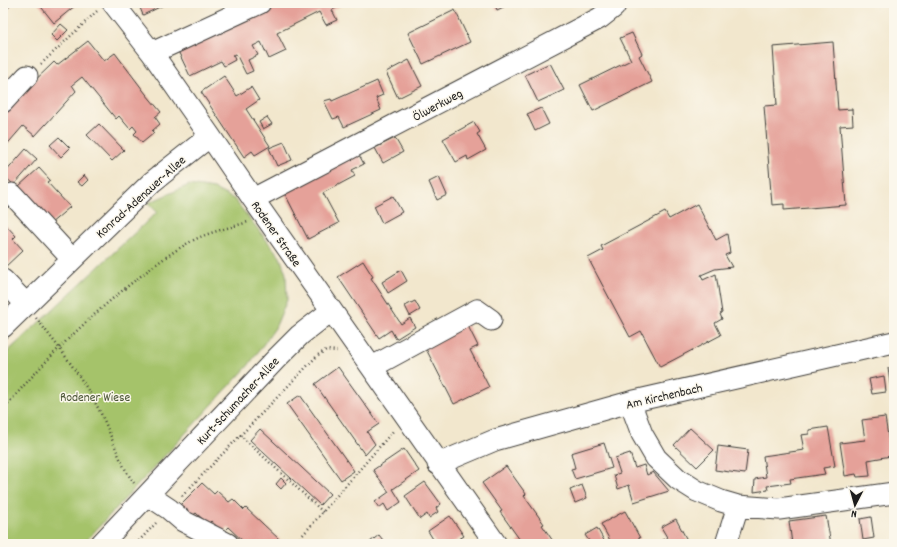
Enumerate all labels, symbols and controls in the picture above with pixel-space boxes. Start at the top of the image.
street label: Ölwerkweg [410,85,467,127]
street label: Konrad-Adenauer-Allee [92,152,191,244]
street label: Rodener Straße [245,198,305,272]
street label: Kurt-Schumacher-Allee [193,353,285,450]
street label: Am Kirchenbach [624,379,705,415]
park label: Rodener Wiese [60,389,130,408]
north arrow [835,485,875,525]
text: N [850,505,858,521]

